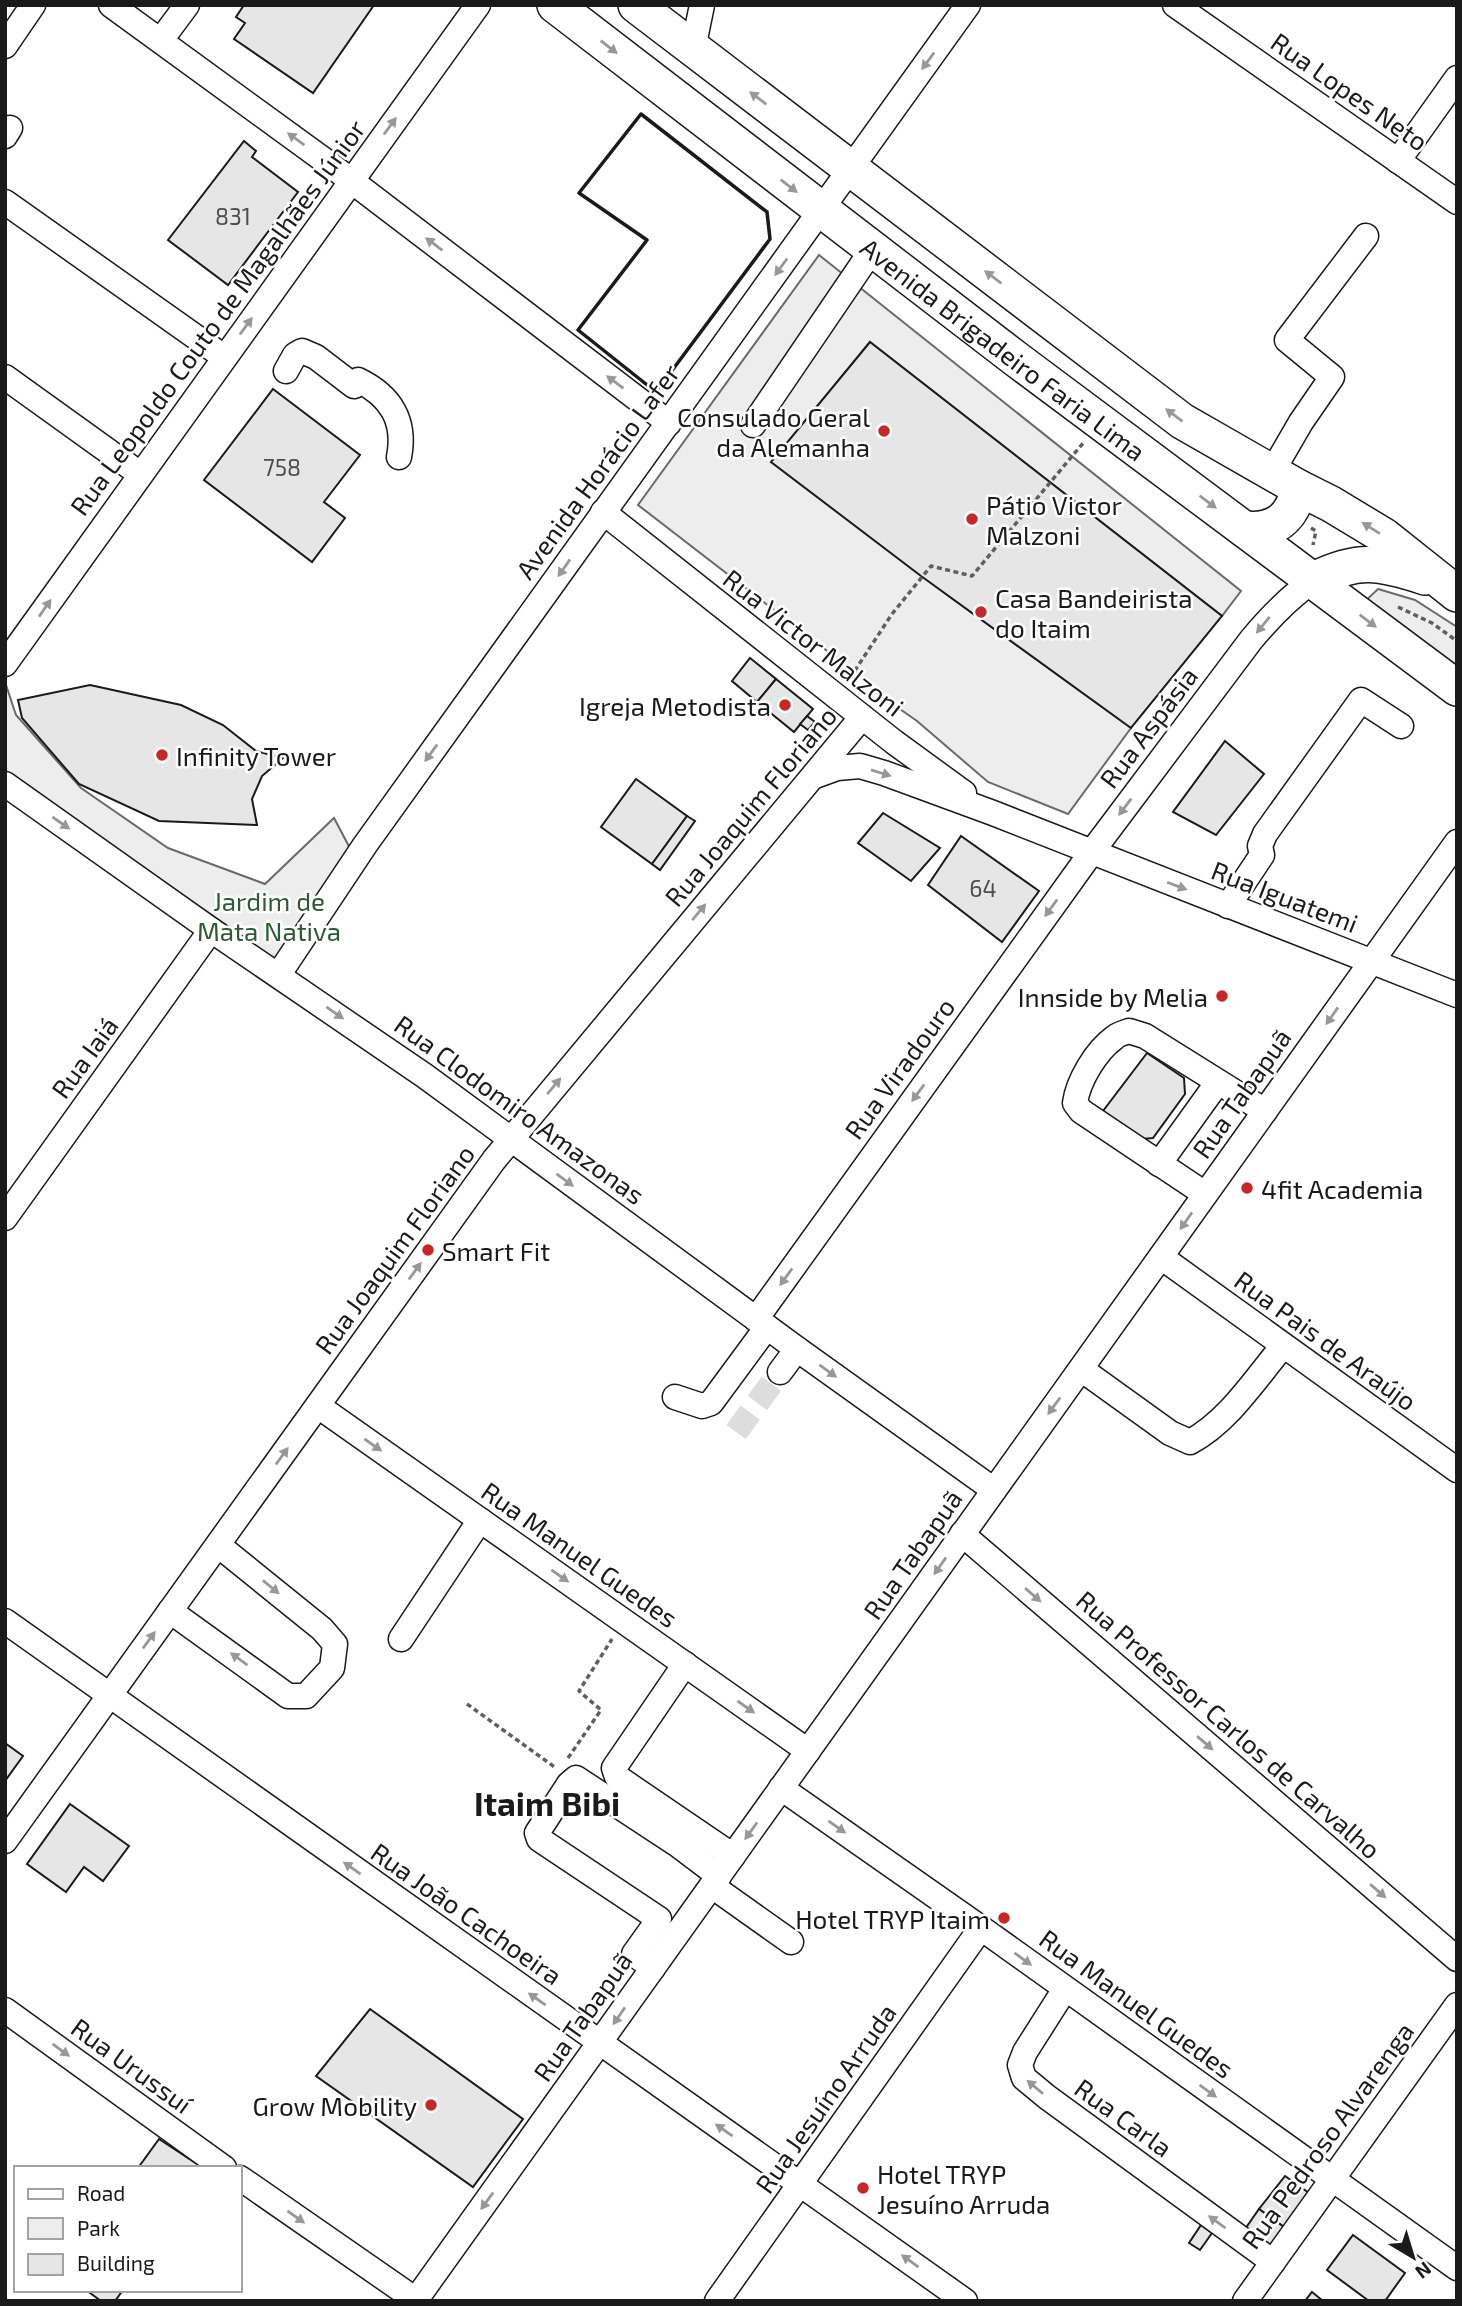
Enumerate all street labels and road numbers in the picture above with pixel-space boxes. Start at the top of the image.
street label: Rua Lopes Neto [1266,26,1434,156]
street label: Rua Leopoldo Couto de Magalhães Júnior [63,113,371,521]
street label: Avenida Brigadeiro Faria Lima [855,231,1152,466]
street label: Avenida Horácio Lafer [509,358,685,584]
street label: Rua Victor Malzoni [718,562,910,722]
street label: Rua Aspásia [1093,661,1203,793]
street label: Rua Joaquim Floriano [658,700,842,912]
street label: Rua Iguatemi [1207,854,1363,938]
street label: Rua Viradouro [837,991,961,1145]
street label: Rua Clodomiro Amazonas [389,1008,651,1210]
street label: Rua Iaiá [44,1010,124,1104]
street label: Rua Tabapuã [1185,1022,1297,1164]
street label: Rua Joaquim Floriano [308,1139,480,1359]
street label: Rua Pais de Araújo [1229,1264,1423,1416]
street label: Rua Manuel Guedes [476,1475,684,1633]
street label: Rua Tabapuã [856,1483,968,1625]
street label: Rua Professor Carlos de Carvalho [1071,1584,1387,1864]
street label: Rua João Cachoeira [366,1836,568,1990]
street label: Rua Manuel Guedes [1034,1922,1240,2084]
street label: Rua Tabapuã [526,1945,638,2087]
street label: Rua Jesuíno Arruda [748,1997,902,2199]
street label: Rua Urussuí [66,2011,199,2120]
street label: Rua Pedroso Alvarenga [1234,2016,1420,2254]
street label: Rua Carla [1069,2071,1179,2163]

